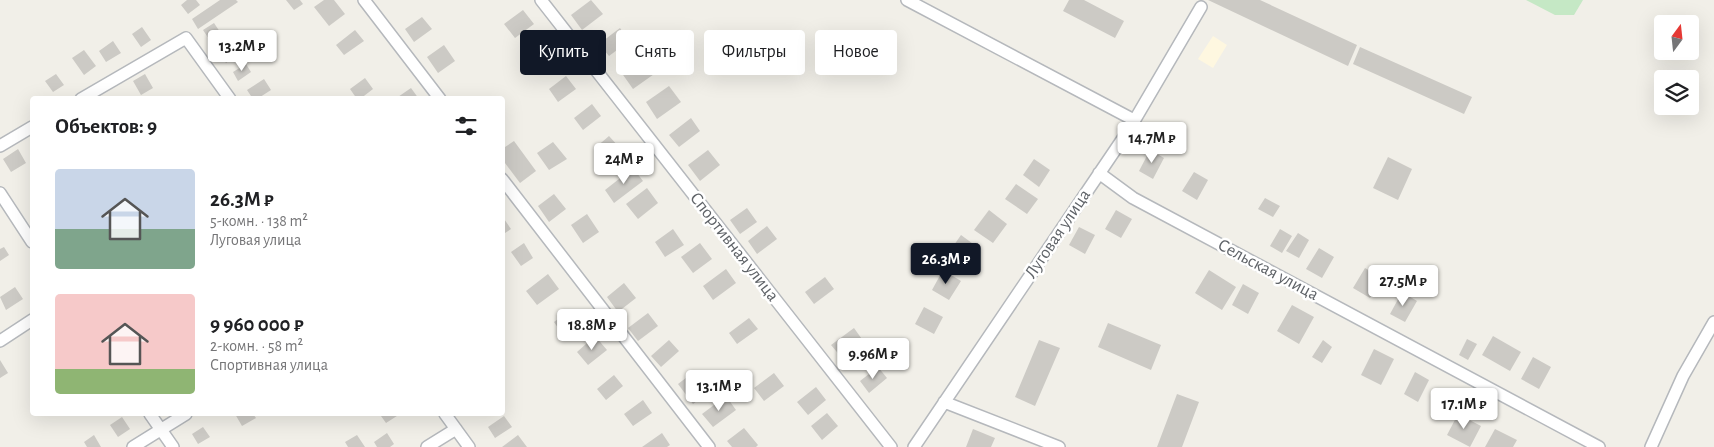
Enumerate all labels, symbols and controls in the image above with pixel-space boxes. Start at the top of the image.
north arrow [1654,15,1699,60]
map controls [1654,15,1699,115]
pin: 13.2M ₽ [196,30,288,72]
chip: Купить [520,30,606,75]
chip: Снять [616,30,694,75]
chip: Фильтры [704,30,805,75]
chip: Новое [815,30,897,75]
text: 13.2M ₽ [219,38,265,54]
button: layers [1654,70,1699,115]
icon: filters [452,112,480,140]
text: Объектов: 9 [55,116,157,137]
pin: 14.7M ₽ [1106,121,1198,164]
text: 14.7M ₽ [1128,130,1176,146]
pin: 24M ₽ [589,142,659,185]
text: 24M ₽ [605,151,643,167]
street label: Луговая улица [1022,186,1094,282]
icon: home [95,189,155,249]
text: 26.3M ₽ [210,189,274,210]
street label: Спортивная улица [686,189,782,305]
text: 5-комн. · 138 m² [210,213,308,229]
text: Луговая улица [210,232,301,248]
street label: Сельская улица [1215,236,1321,304]
pin: 26.3M ₽ [900,242,992,285]
text: 26.3M ₽ [922,251,970,267]
pin: 27.5M ₽ [1357,264,1449,307]
text: 27.5M ₽ [1379,273,1427,289]
pin: 18.8M ₽ [546,308,638,351]
icon: home [95,314,155,374]
text: 9 960 000 ₽ [210,314,304,335]
text: 18.8M ₽ [568,317,616,333]
text: 2-комн. · 58 m² [210,338,303,354]
pin: 9.96M ₽ [827,338,919,380]
text: 9.96M ₽ [848,346,898,362]
text: Спортивная улица [210,357,328,373]
pin: 13.1M ₽ [673,370,765,412]
text: 13.1M ₽ [697,378,741,394]
pin: 17.1M ₽ [1418,388,1510,430]
text: 17.1M ₽ [1442,396,1486,412]

